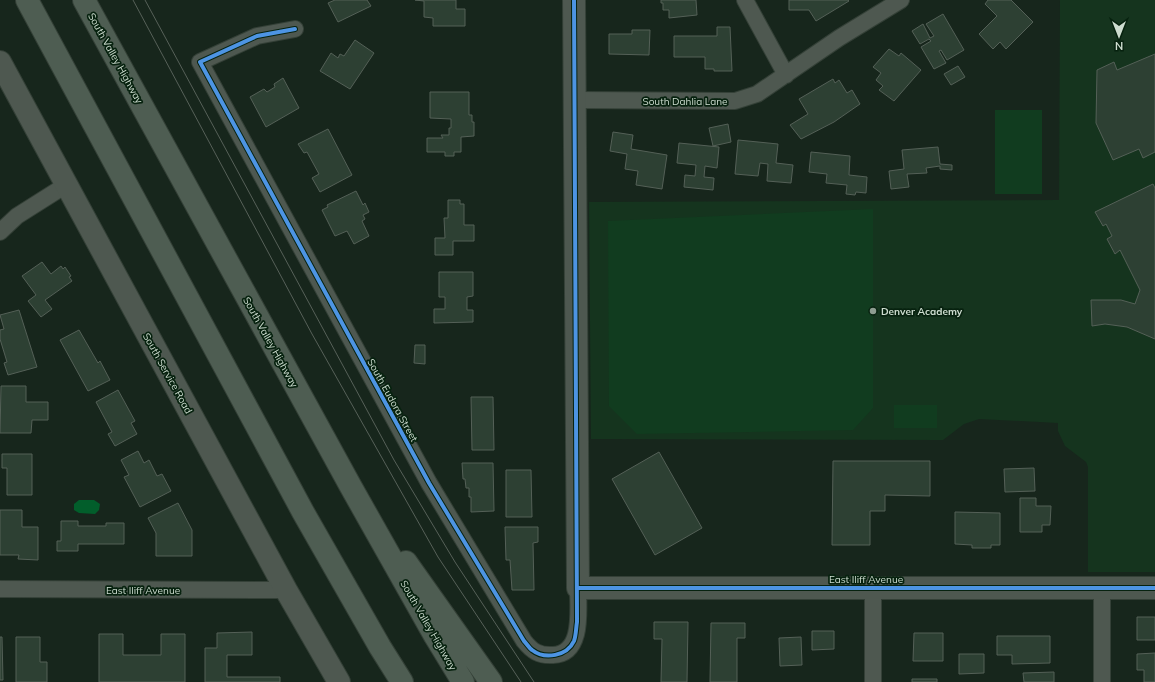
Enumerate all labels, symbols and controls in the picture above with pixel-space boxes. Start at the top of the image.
street label: South Valley Highway [85,11,146,107]
north arrow [1099,16,1139,56]
text: N [1115,39,1123,53]
street label: South Dahlia Lane [642,95,728,108]
street label: South Valley Highway [240,295,301,391]
place label: Denver Academy [881,305,963,318]
marker: Denver Academy [868,306,878,316]
street label: South Service Road [140,331,195,416]
street label: South Eudora Street [364,356,421,444]
street label: East Iliff Avenue [829,573,903,586]
street label: South Valley Highway [397,578,460,673]
street label: East Iliff Avenue [106,584,180,597]

